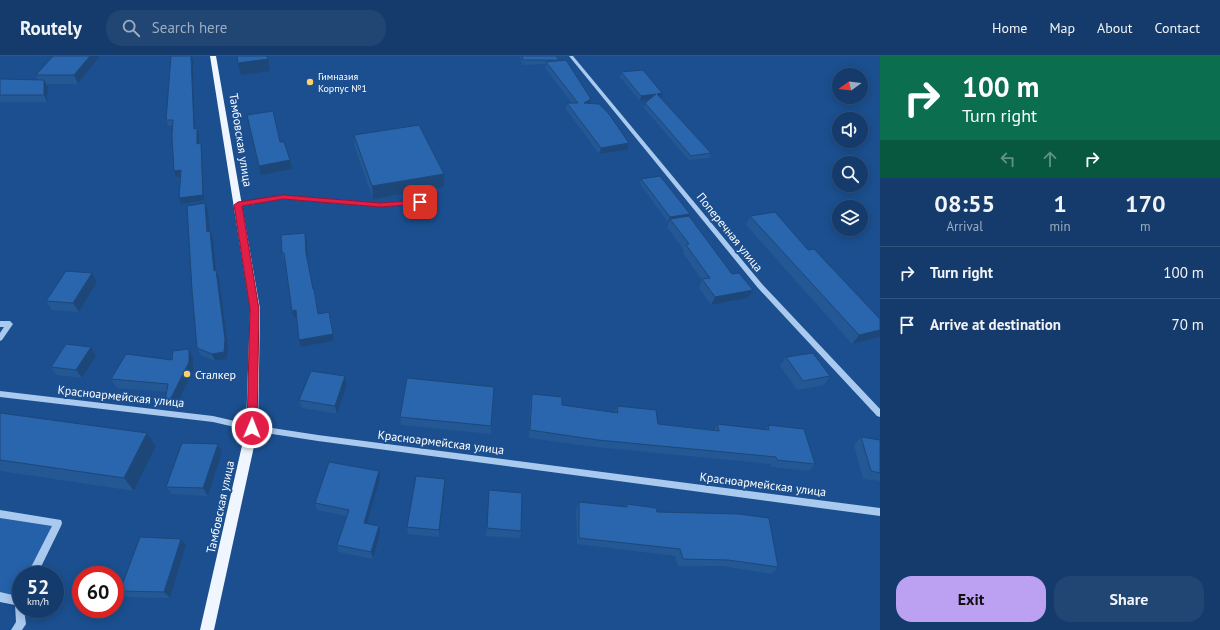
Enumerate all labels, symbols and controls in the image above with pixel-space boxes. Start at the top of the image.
search box [106,10,386,46]
text: Routely [20,16,82,40]
icon: search [120,17,142,39]
text: Search here [152,18,227,37]
text: Home [992,19,1027,37]
text: Map [1049,19,1075,37]
text: About [1097,19,1133,37]
text: Contact [1155,19,1200,37]
north arrow [832,68,868,104]
map controls [832,68,868,236]
text: 100 m [962,68,1039,105]
place label: Гимназия Корпус №1 [318,70,367,95]
icon: right [896,72,948,124]
marker: Гимназия Корпус №1 [305,77,315,87]
street label: Тамбовская улица [226,92,256,188]
text: Turn right [962,104,1037,127]
button: sound [832,112,868,148]
icon: left [997,148,1019,170]
icon: ahead [1039,148,1061,170]
icon: right [1081,148,1103,170]
button: search [832,156,868,192]
pin [403,185,437,219]
text: 08:55 [934,188,995,219]
text: 1 [1053,188,1067,219]
text: 170 [1125,188,1166,219]
street label: Поперечная улица [694,190,766,275]
icon: arrive [409,191,431,213]
button: layers [832,200,868,236]
text: Arrival [947,218,983,235]
text: min [1049,218,1071,235]
text: m [1140,218,1151,235]
icon: right [896,262,918,284]
text: Turn right [930,263,993,282]
text: 100 m [1163,263,1204,282]
icon: arrive [896,314,918,336]
text: Arrive at destination [930,315,1061,334]
text: 70 m [1171,315,1204,334]
place label: Сталкер [195,367,236,382]
marker: Сталкер [182,369,192,379]
street label: Красноармейская улица [57,382,185,410]
position arrow [231,407,273,449]
street label: Красноармейская улица [377,427,505,457]
street label: Тамбовская улица [203,459,237,555]
street label: Красноармейская улица [699,469,827,499]
speed limit sign: 60 [72,566,124,618]
text: 52 [27,574,49,600]
button: Exit [896,576,1046,622]
button: Share [1054,576,1204,622]
text: km/h [27,595,49,608]

